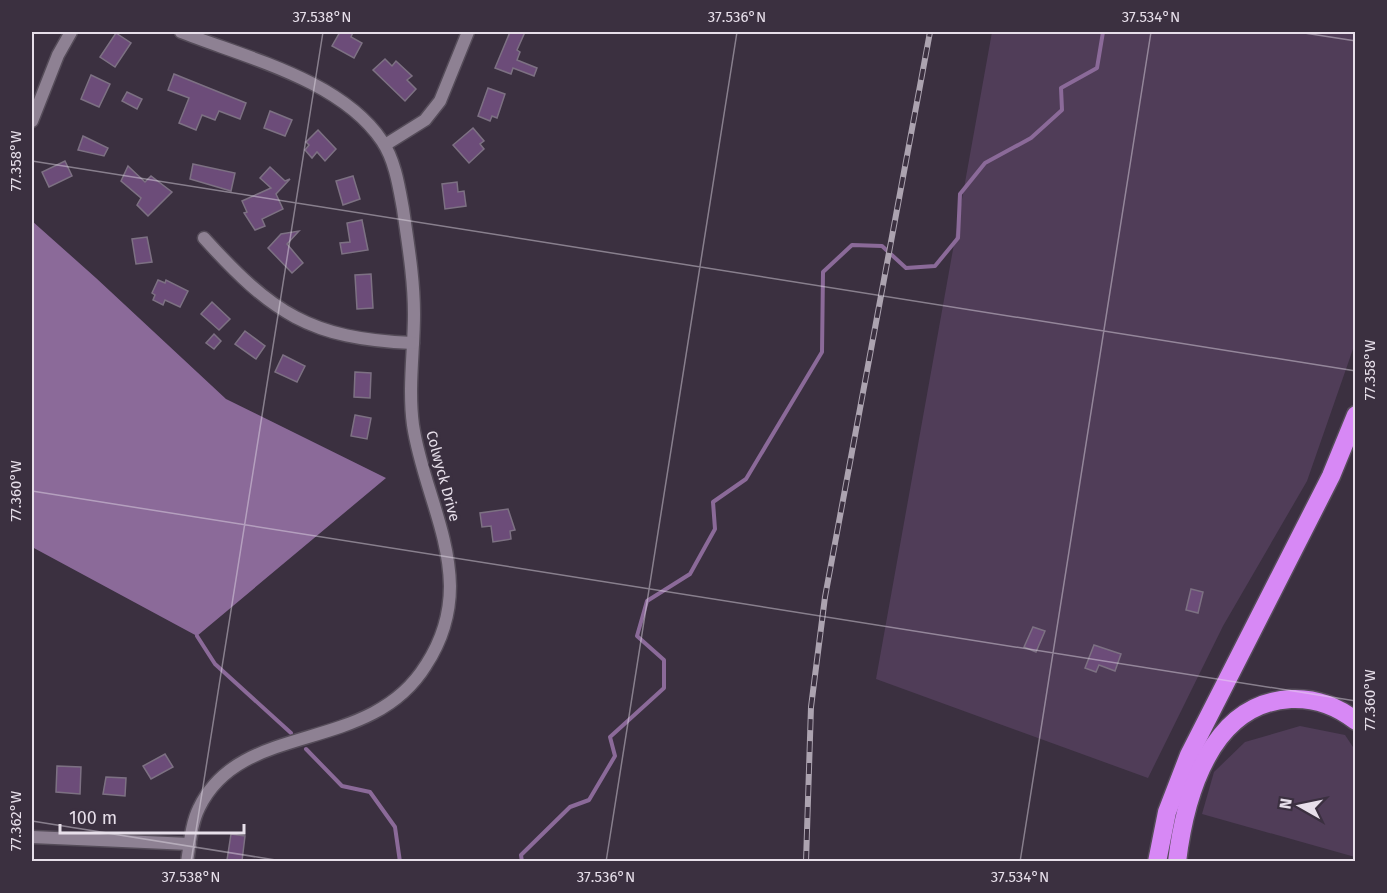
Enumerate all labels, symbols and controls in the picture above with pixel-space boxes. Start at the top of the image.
text: 37.538°N [292,8,352,26]
text: 37.536°N [708,8,766,26]
text: 37.534°N [1122,8,1180,26]
text: 77.358°W [7,130,25,191]
text: 77.358°W [1361,339,1379,400]
street label: Colwyck Drive [422,429,464,523]
text: 77.360°W [7,460,25,522]
text: 77.360°W [1361,669,1379,731]
north arrow [1270,776,1330,836]
text: 77.362°W [7,790,25,851]
scale bar [60,797,244,835]
text: N [1275,797,1296,810]
text: 100 m [69,807,117,829]
text: 37.538°N [161,868,221,886]
text: 37.536°N [577,868,635,886]
text: 37.534°N [991,868,1049,886]

